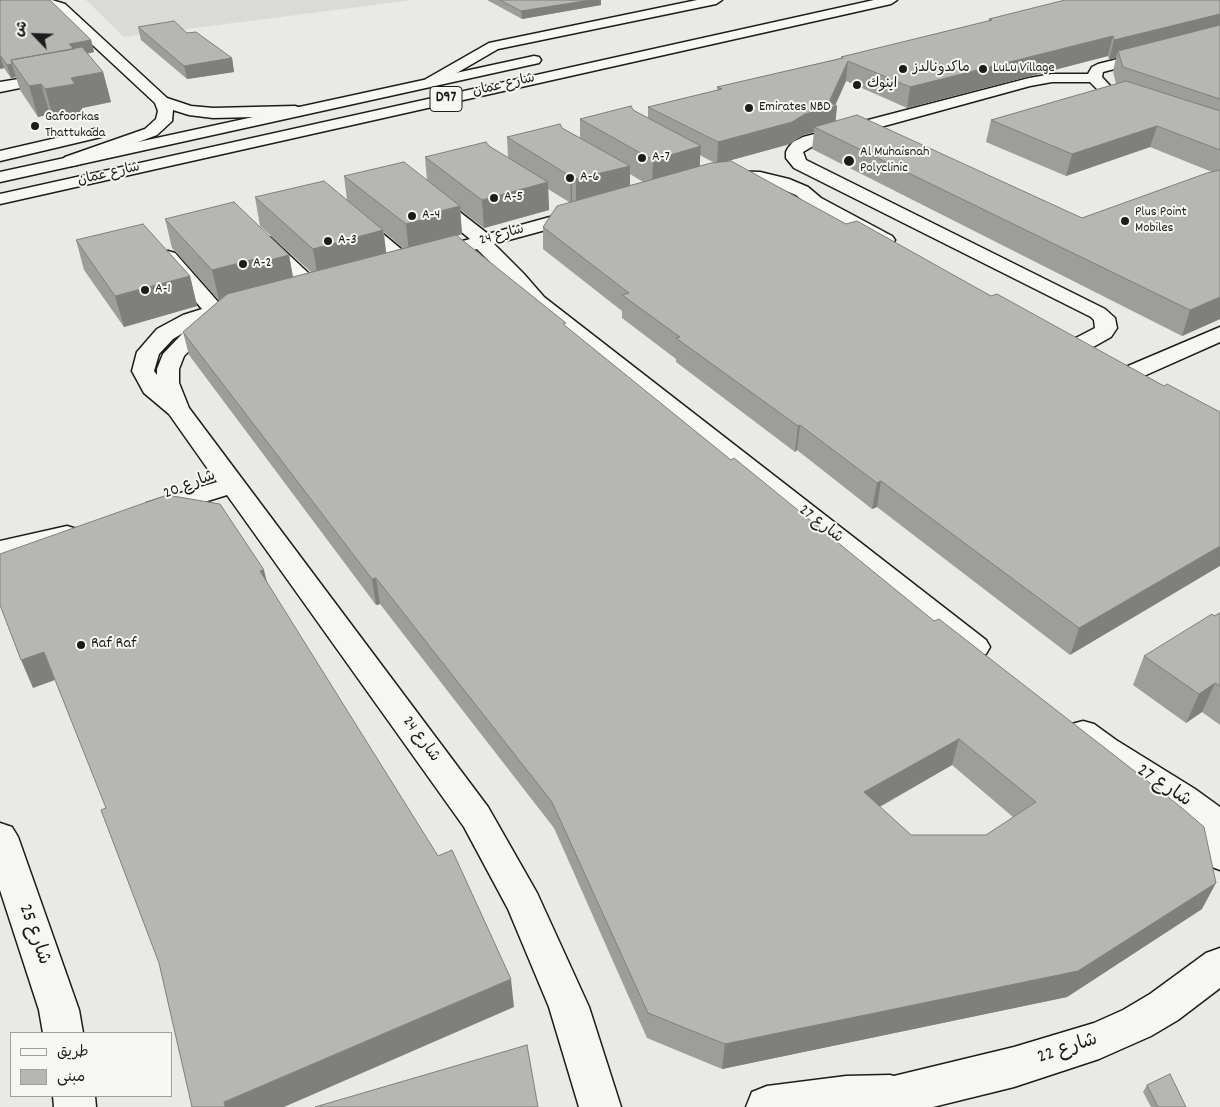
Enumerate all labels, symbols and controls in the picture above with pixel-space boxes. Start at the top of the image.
north arrow [10,10,60,60]
text: ش [9,18,34,40]
place label: ماكدونالدز [913,61,970,77]
place label: LuLu Village [993,61,1055,77]
marker: ماكدونالدز [897,63,909,75]
marker: LuLu Village [977,63,989,75]
street label: شارع عمان [471,71,537,101]
place label: اينوك [867,77,897,93]
marker: اينوك [851,79,863,91]
road number: D97 [430,86,462,112]
place label: Emirates NBD [759,100,830,116]
marker: Emirates NBD [743,102,755,114]
place label: Gafoorkas Thattukada [45,110,105,142]
marker: Gafoorkas Thattukada [29,120,41,132]
place label: Al Muhaisnah Polyclinic [860,145,929,178]
place label: A-7 [652,150,670,166]
marker: A-7 [636,152,648,164]
marker: Al Muhaisnah Polyclinic [842,154,856,168]
street label: شارع عمان [76,160,142,190]
place label: A-6 [580,170,599,186]
marker: A-6 [564,172,576,184]
place label: A-5 [504,190,523,206]
marker: A-5 [488,192,500,204]
place label: Plus Point Mobiles [1135,205,1187,238]
place label: A-4 [422,208,440,224]
marker: A-4 [406,210,418,222]
marker: Plus Point Mobiles [1119,215,1131,227]
street label: شارع 24 [478,222,526,250]
place label: A-3 [338,233,357,249]
marker: A-3 [322,235,334,247]
place label: A-2 [253,256,272,272]
marker: A-2 [237,258,249,270]
place label: A-1 [155,282,170,298]
marker: A-1 [139,284,151,296]
street label: شارع 20 [161,467,219,505]
street label: شارع 27 [794,502,846,548]
place label: Raf Raf [91,635,137,655]
marker: Raf Raf [75,639,87,651]
street label: شارع 24 [397,713,443,767]
street label: شارع 27 [1131,760,1195,814]
street label: شارع 25 [12,902,54,968]
street label: شارع 22 [1035,1030,1101,1070]
legend [10,1032,172,1097]
text: طريق [57,1042,89,1064]
text: مبنى [57,1067,85,1089]

